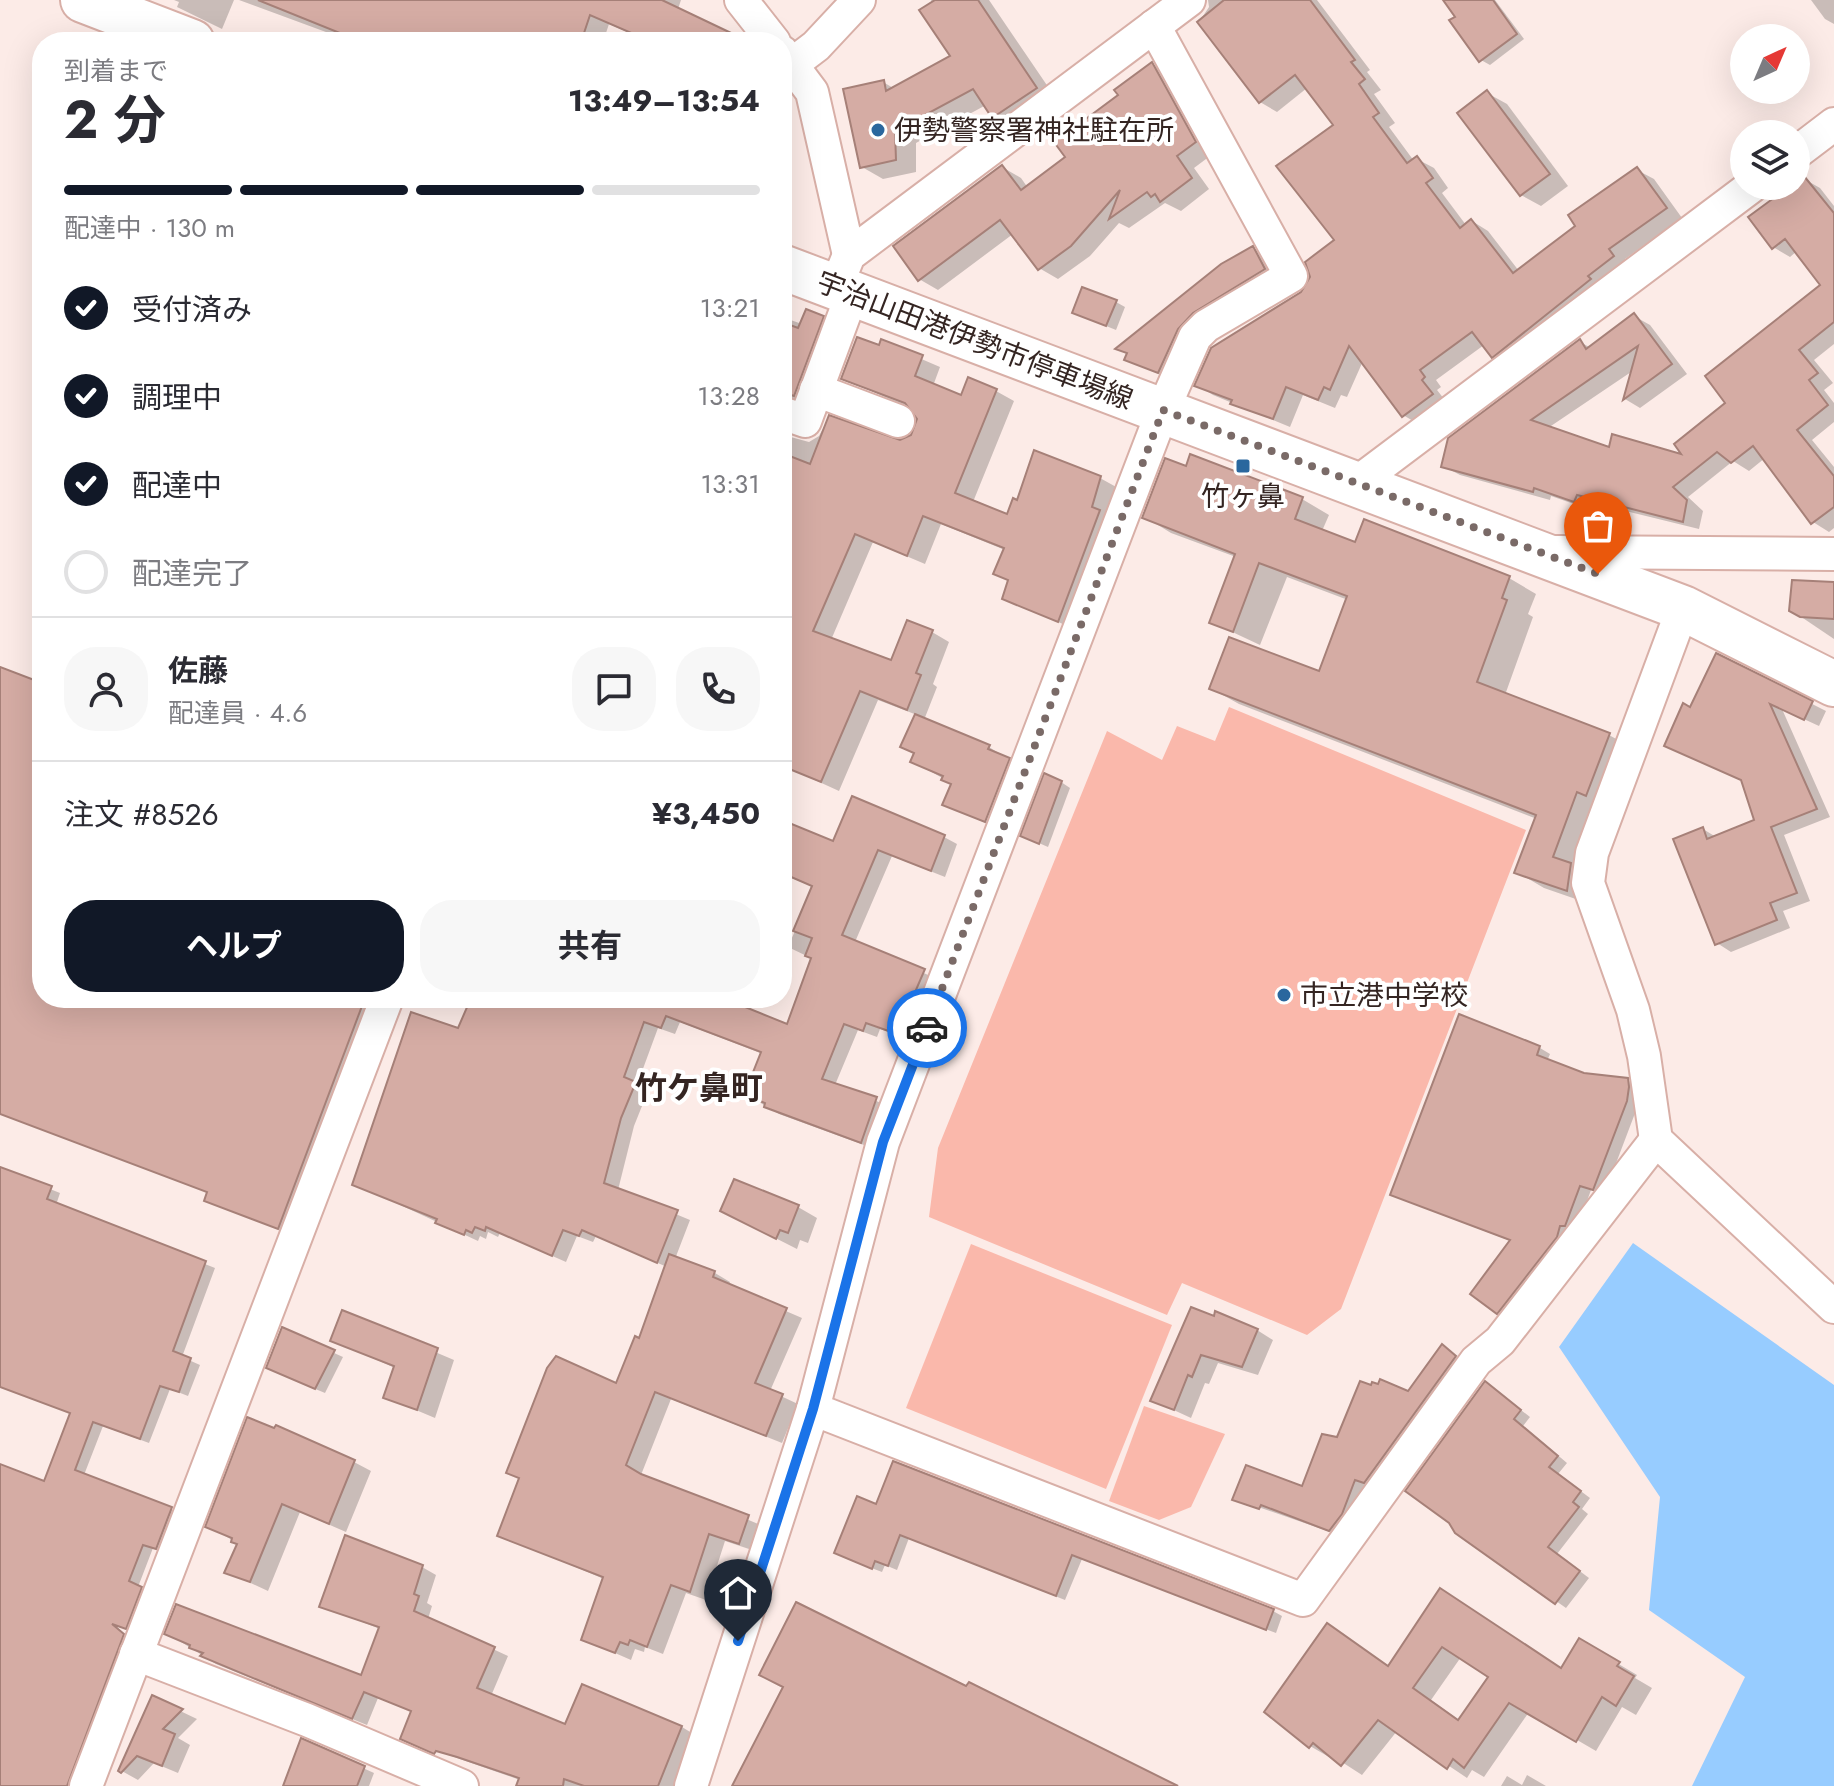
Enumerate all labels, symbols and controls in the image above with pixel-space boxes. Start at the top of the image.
north arrow [1730,24,1810,104]
map controls [1730,24,1810,200]
text: 到着まで [64,52,168,90]
text: 13:49–13:54 [568,79,760,122]
text: 2 分 [64,82,166,158]
place label: 伊勢警察署神社駐在所 [894,110,1174,151]
button: layers [1730,120,1810,200]
marker: 伊勢警察署神社駐在所 [869,121,887,139]
text: 配達中 · 130 m [64,209,235,247]
street label: 宇治山田港伊勢市停車場線 [811,261,1139,420]
icon: check [64,286,108,330]
text: 受付済み [132,288,252,331]
text: 13:21 [700,289,760,327]
icon: check [64,374,108,418]
text: 調理中 [132,376,222,419]
text: 13:28 [697,377,760,415]
marker: 竹ヶ鼻 [1234,457,1252,475]
icon: check [64,462,108,506]
text: 配達中 [132,464,222,507]
text: 13:31 [700,465,760,503]
place label: 竹ヶ鼻 [1201,476,1285,517]
pin [1564,492,1632,574]
icon: bag [1576,504,1620,548]
text: 配達完了 [132,552,252,595]
button: person [64,647,148,731]
button: chat [572,647,656,731]
button: phone [676,647,760,731]
text: 佐藤 [168,649,228,692]
text: 配達員 · 4.6 [168,694,307,732]
text: ¥3,450 [652,792,760,835]
text: 注文 #8526 [64,793,219,836]
button: ヘルプ [64,900,404,992]
button: 共有 [420,900,760,992]
place label: 市立港中学校 [1300,975,1468,1016]
marker: 市立港中学校 [1275,986,1293,1004]
courier [887,988,967,1068]
icon: car [905,1006,949,1050]
district label: 竹ケ鼻町 [635,1065,763,1111]
pin [704,1559,772,1641]
icon: home [716,1571,760,1615]

